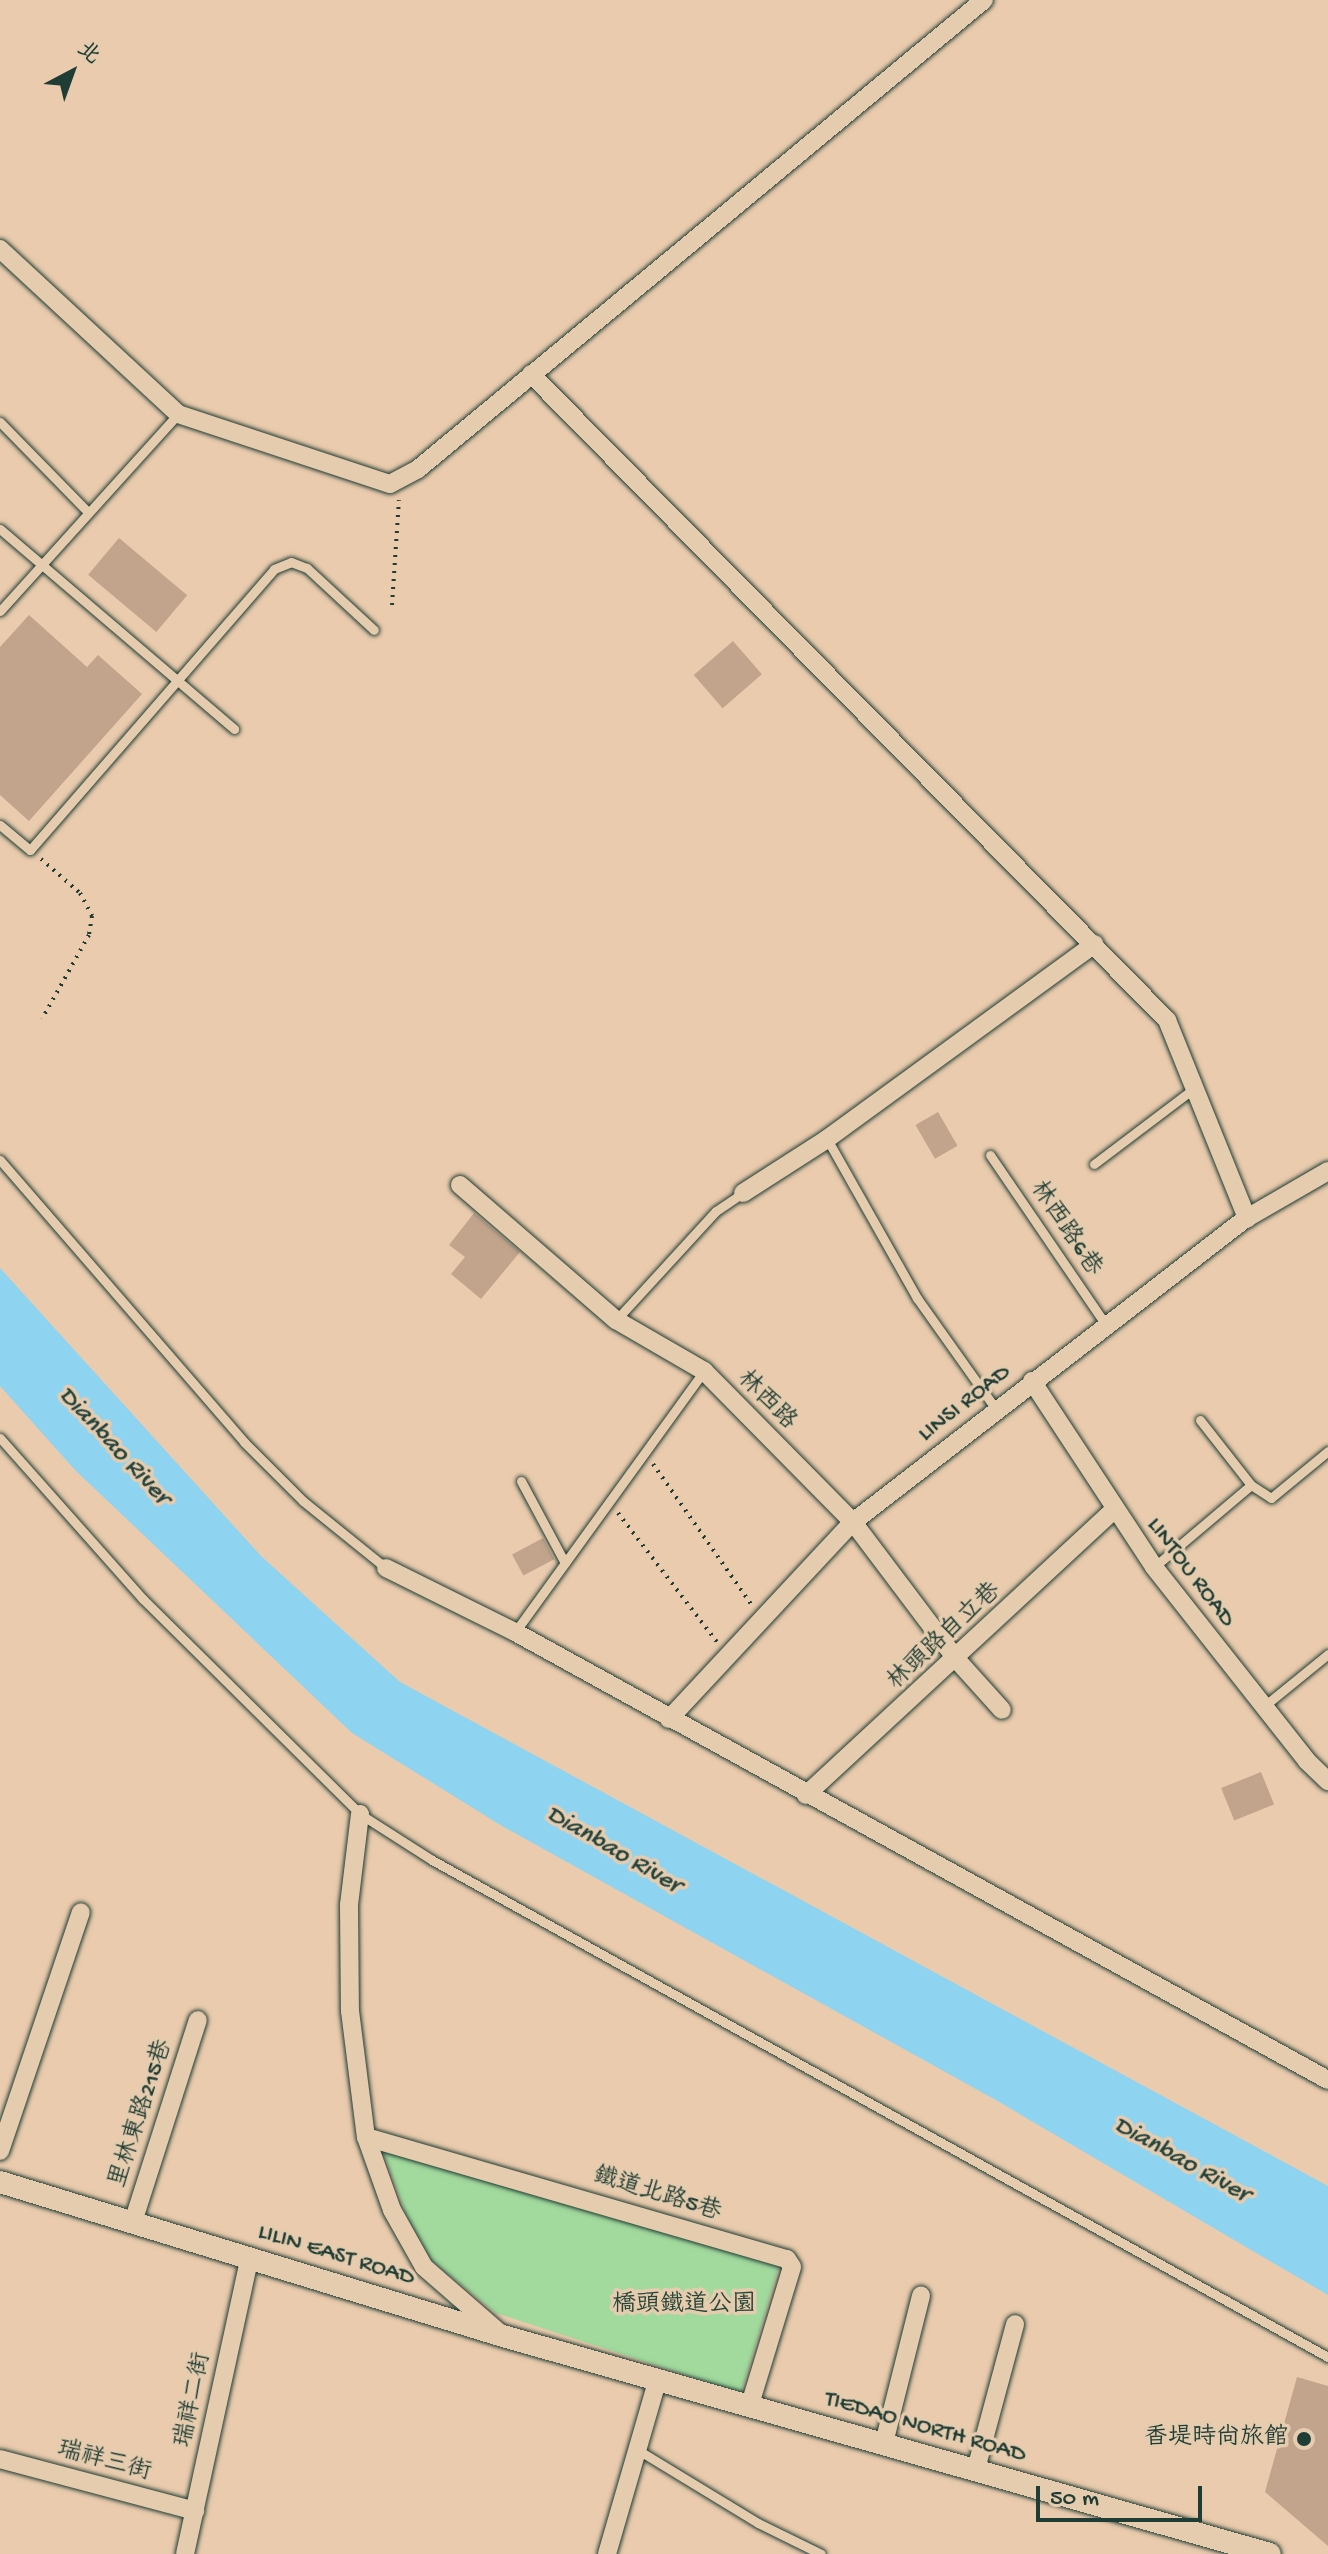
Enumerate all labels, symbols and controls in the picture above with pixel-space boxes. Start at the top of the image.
north arrow [32,32,112,112]
text: 北 [71,37,105,71]
street label: 林西路6巷 [1023,1176,1107,1282]
street label: LINSI ROAD [913,1359,1017,1449]
street label: 林西路 [730,1365,802,1437]
water label: Dianbao River [50,1381,176,1513]
street label: LINTOU ROAD [1139,1512,1241,1634]
street label: 林頭路自立巷 [883,1577,1007,1697]
water label: Dianbao River [540,1800,686,1902]
street label: 里林東路215巷 [104,2036,180,2192]
water label: Dianbao River [1108,2111,1254,2211]
street label: 鐵道北路5巷 [589,2162,725,2228]
street label: LILIN EAST ROAD [254,2218,418,2294]
park label: 橋頭鐵道公園 [612,2292,756,2320]
street label: 瑞祥二街 [170,2350,218,2450]
street label: TIEDAO NORTH ROAD [821,2385,1029,2471]
place label: 香堤時尚旅館 [1144,2425,1288,2453]
marker: 香堤時尚旅館 [1295,2430,1313,2448]
street label: 瑞祥三街 [54,2436,154,2488]
scale bar [1040,2470,1206,2520]
text: 50 m [1050,2485,1099,2514]

